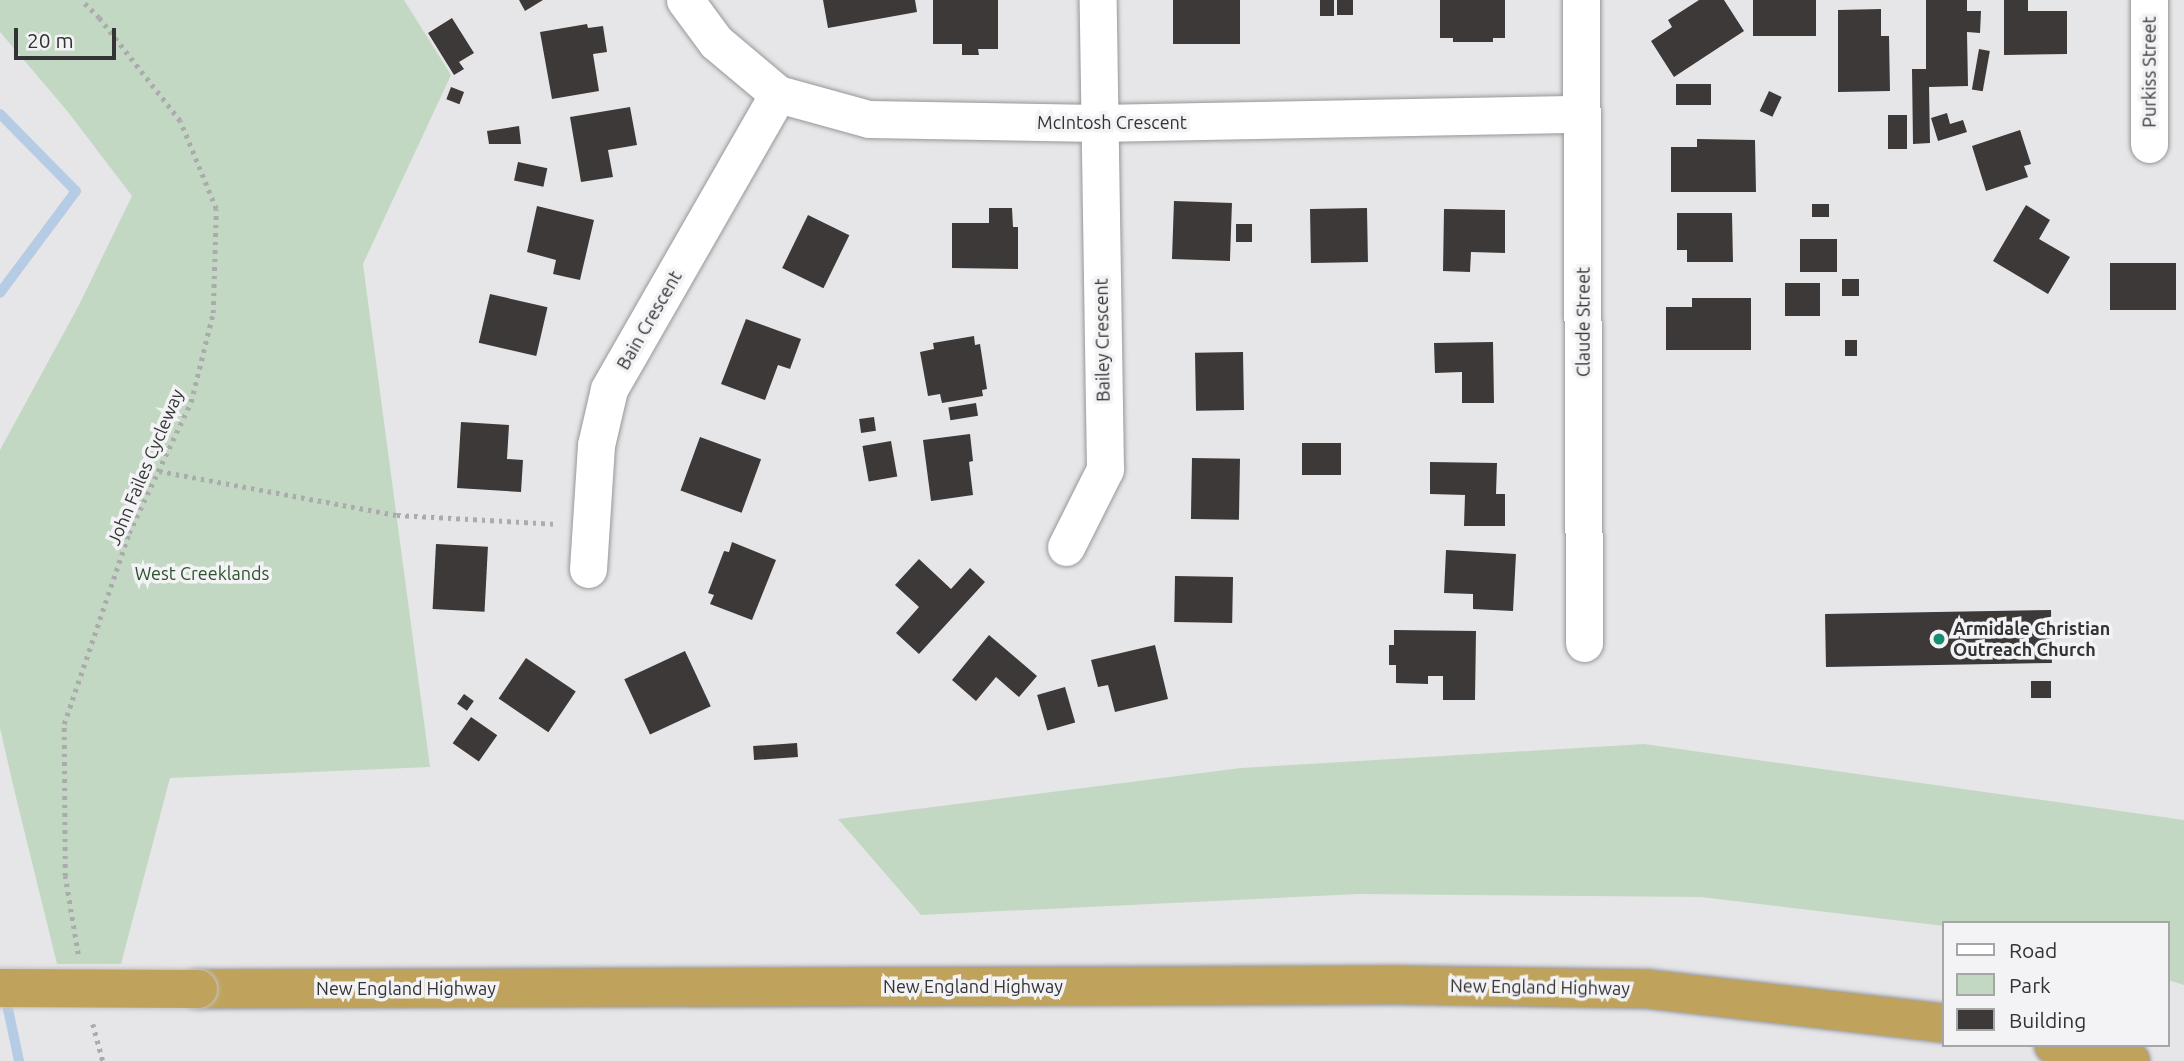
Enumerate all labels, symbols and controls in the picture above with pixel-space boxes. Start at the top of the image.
scale bar [18,14,119,58]
street label: Purkiss Street [2138,16,2160,128]
text: 20 m [27,28,74,52]
street label: McIntosh Crescent [1037,111,1187,133]
street label: Bain Crescent [612,267,686,373]
street label: Claude Street [1572,267,1594,377]
street label: Bailey Crescent [1090,278,1114,402]
street label: John Failes Cycleway [102,386,188,548]
park label: West Creeklands [135,562,269,584]
place label: Armidale Christian Outreach Church [1953,618,2110,660]
marker: Armidale Christian Outreach Church [1931,631,1947,647]
legend [1942,921,2170,1047]
text: Road [2009,938,2057,962]
text: Park [2009,973,2051,997]
street label: New England Highway [883,975,1063,997]
street label: New England Highway [1450,975,1630,999]
street label: New England Highway [316,977,496,999]
text: Building [2009,1008,2086,1032]

